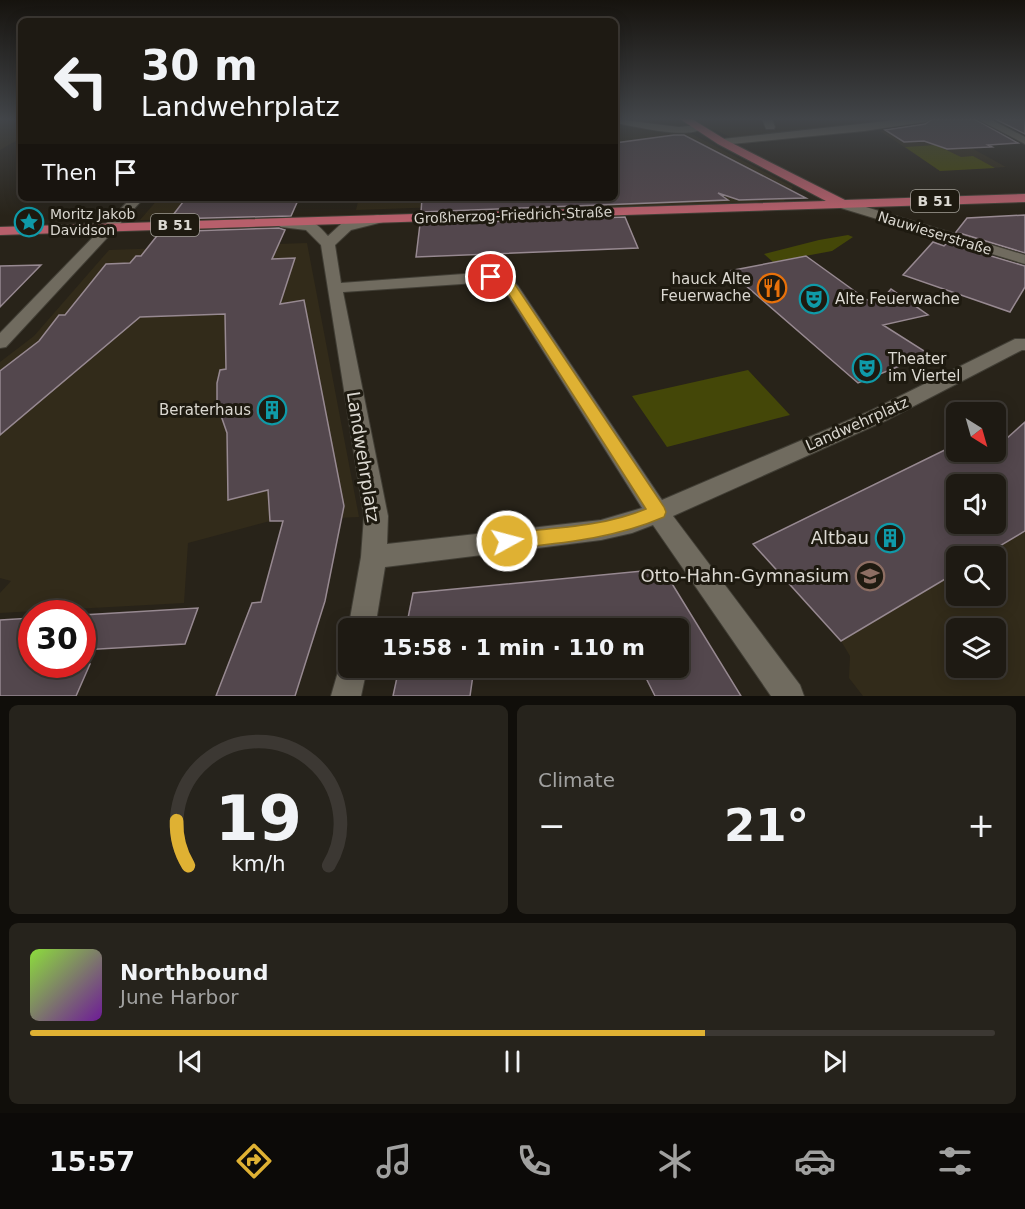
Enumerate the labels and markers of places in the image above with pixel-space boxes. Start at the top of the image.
place icon: Moritz Jakob Davidson [13,206,45,238]
place label: Moritz Jakob Davidson [50,206,135,238]
pin [465,251,516,302]
place label: hauck Alte Feuerwache [661,270,751,305]
restaurant icon: hauck Alte Feuerwache [756,272,788,304]
theatre icon: Alte Feuerwache [798,283,830,315]
place label: Alte Feuerwache [835,290,960,308]
place label: Theater im Viertel [887,350,960,385]
theatre icon: Theater im Viertel [851,352,883,384]
building icon: Beraterhaus [256,394,288,426]
place label: Beraterhaus [159,401,251,419]
building icon: Altbau [874,522,906,554]
place label: Altbau [811,527,869,548]
school or university icon: Otto-Hahn-Gymnasium [854,560,886,592]
place label: Otto-Hahn-Gymnasium [640,565,849,586]

